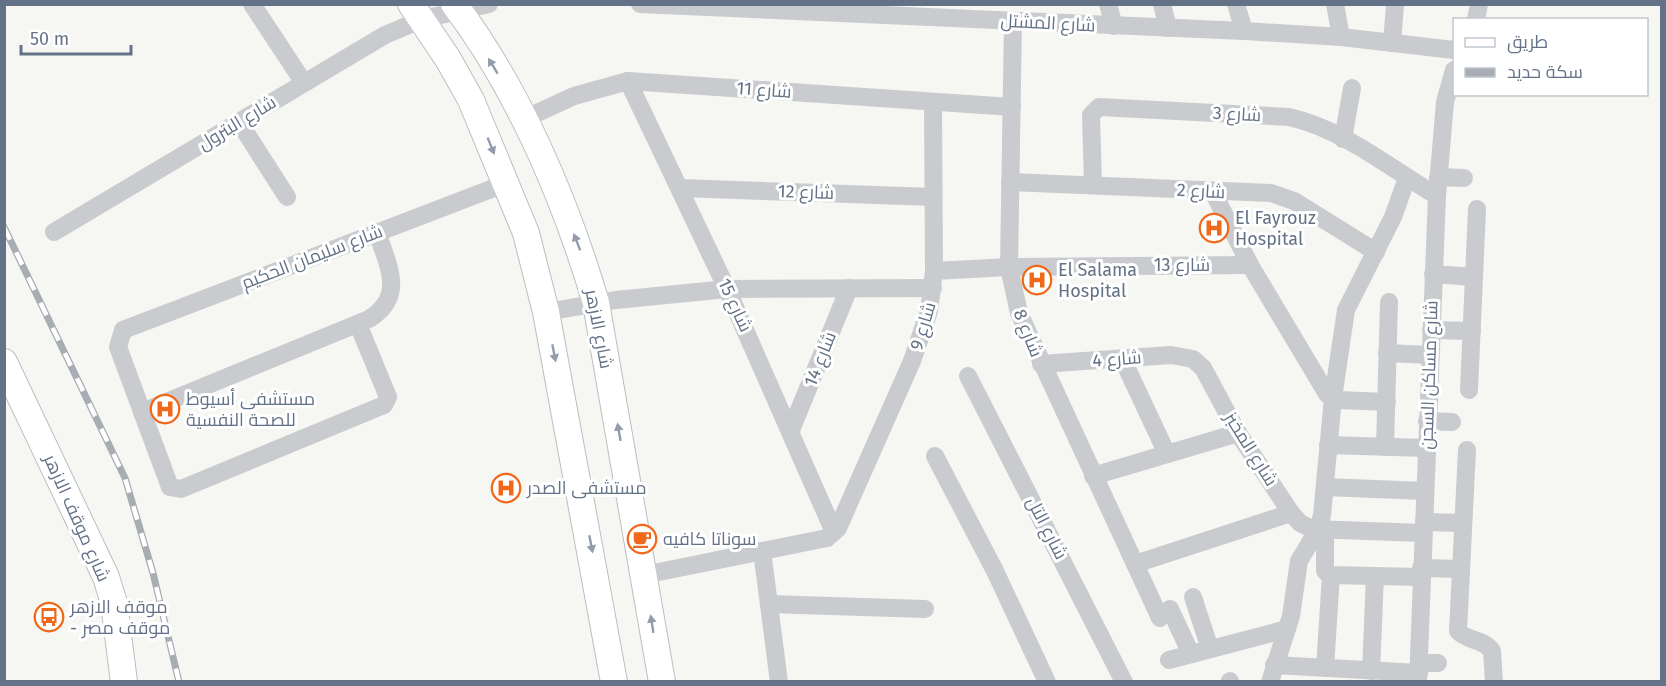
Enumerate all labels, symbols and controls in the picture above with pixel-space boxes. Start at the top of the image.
street label: شارع المشتل [1000,10,1096,37]
scale bar [21,18,130,56]
legend [1453,18,1648,96]
text: 50 m [30,28,69,50]
text: طريق [1507,31,1548,54]
one-way arrow [487,58,498,74]
text: سكة حديد [1507,61,1583,83]
street label: شارع 11 [736,77,792,104]
street label: شارع البترول [194,91,281,156]
street label: شارع 3 [1212,102,1262,127]
one-way arrow [487,138,497,156]
street label: شارع 2 [1176,179,1226,204]
street label: شارع 12 [777,180,835,205]
place label: El Fayrouz Hospital [1235,207,1316,250]
hospital icon: El Fayrouz Hospital [1198,212,1230,244]
street label: شارع سليمان الحكيم [238,220,386,295]
one-way arrow [572,232,582,250]
street label: شارع 13 [1154,254,1210,277]
place label: El Salama Hospital [1058,259,1137,302]
hospital icon: El Salama Hospital [1021,264,1053,296]
street label: شارع 15 [712,275,757,336]
street label: شارع الازهر [579,286,617,371]
street label: شارع 9 [905,299,942,353]
street label: شارع مساكن السجن [1415,300,1444,450]
street label: شارع 8 [1008,306,1047,360]
street label: شارع 14 [799,328,842,390]
one-way arrow [550,343,559,362]
street label: شارع 4 [1092,346,1142,373]
place label: مستشفى أسيوط للصحة النفسية [186,388,315,431]
hospital icon: مستشفى أسيوط للصحة النفسية [149,393,181,425]
street label: شارع المخبز [1218,407,1282,491]
one-way arrow [614,422,623,441]
street label: شارع موقف الازهر [38,450,115,586]
hospital icon: مستشفى الصدر [490,472,522,504]
place label: مستشفى الصدر [526,477,647,499]
street label: شارع التل [1021,493,1072,563]
cafe icon: سوناتا كافيه [626,523,658,555]
place label: سوناتا كافيه [663,528,756,550]
one-way arrow [587,535,596,554]
place label: موقف الازهر - موقف مصر [69,596,170,639]
bus stop icon: موقف الازهر - موقف مصر [33,601,65,633]
one-way arrow [647,614,656,633]

